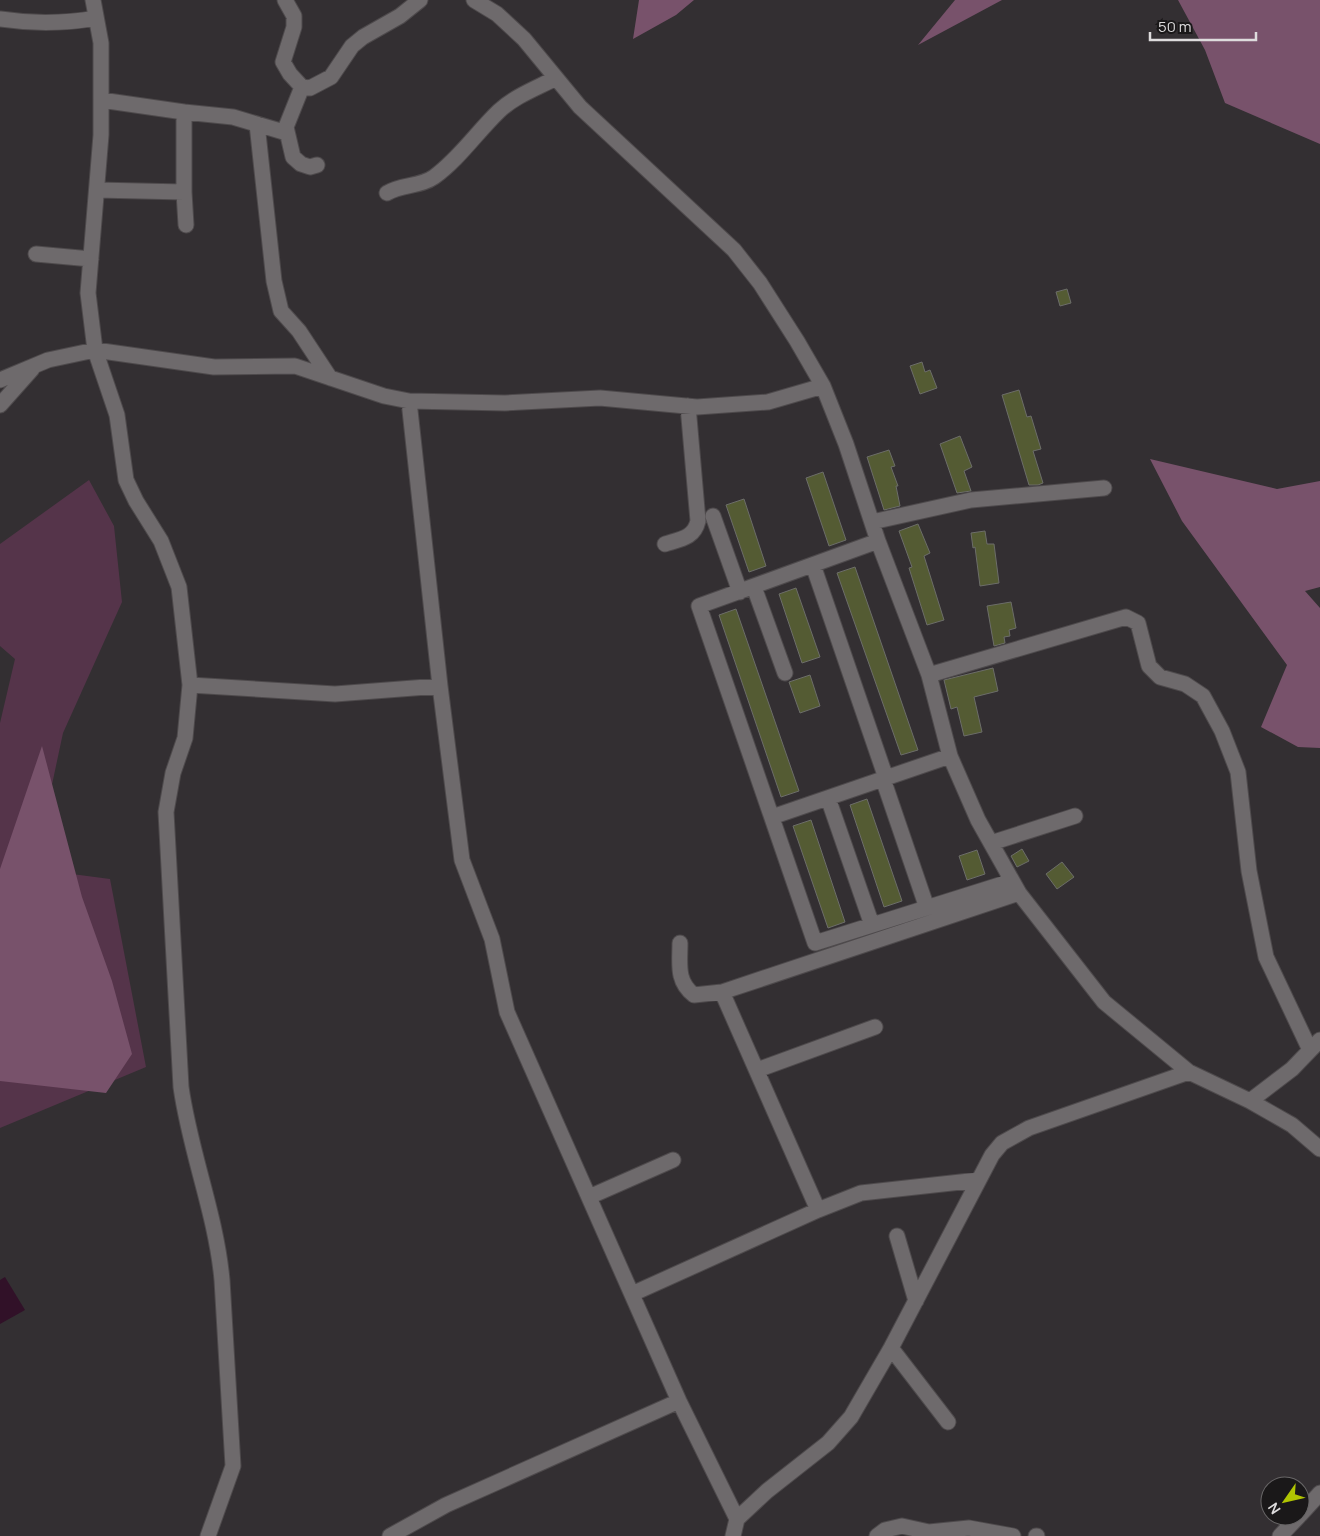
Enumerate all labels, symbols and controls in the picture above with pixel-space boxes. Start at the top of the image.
scale bar [1150,10,1256,42]
text: 50 m [1158,16,1192,37]
north arrow [1260,1476,1310,1526]
text: N [1263,1499,1284,1518]

